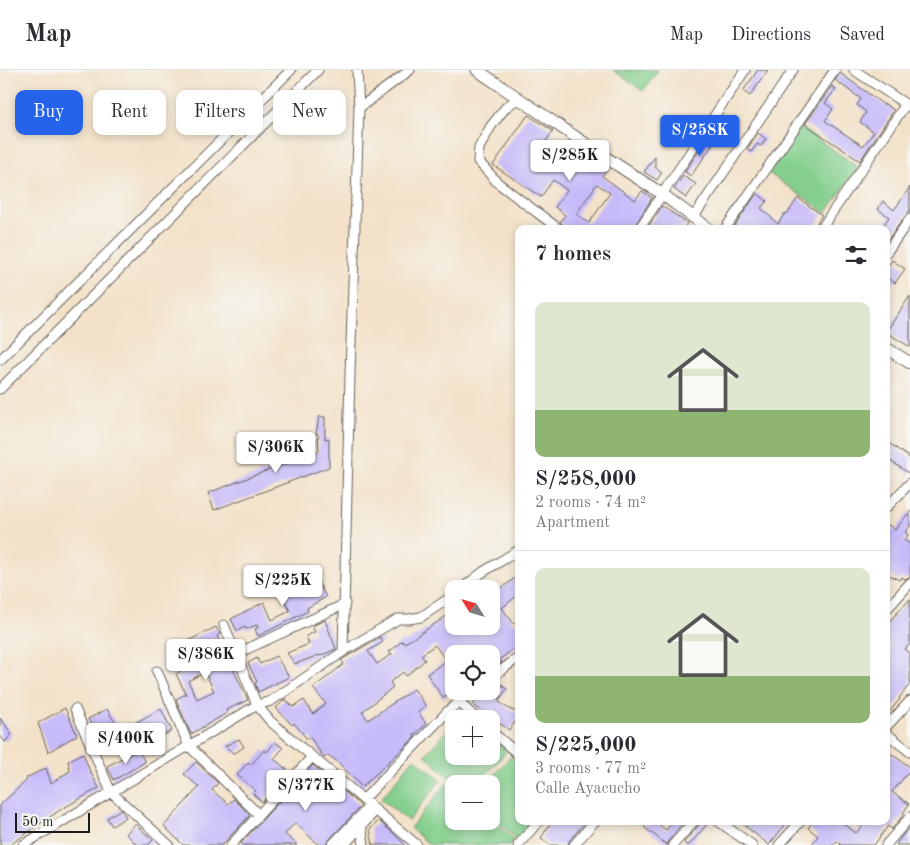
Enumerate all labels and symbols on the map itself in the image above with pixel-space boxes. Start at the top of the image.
pin: S/258K [659,114,741,157]
pin: S/285K [529,140,611,182]
pin: S/306K [235,432,317,474]
pin: S/225K [242,564,324,607]
north arrow [445,580,500,635]
pin: S/386K [165,638,247,681]
pin: S/400K [85,722,167,765]
pin: S/377K [265,770,347,812]
scale bar [15,810,90,833]

